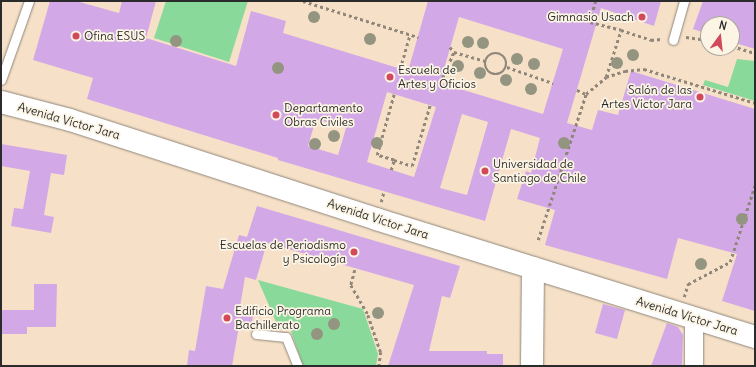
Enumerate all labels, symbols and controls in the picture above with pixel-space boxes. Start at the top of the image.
place label: Gimnasio Usach [547,10,634,24]
marker: Gimnasio Usach [637,12,647,22]
north arrow [700,16,740,56]
text: N [717,18,728,33]
place label: Ofina ESUS [84,29,145,43]
marker: Ofina ESUS [71,31,81,41]
place label: Escuela de Artes y Oficios [398,63,476,91]
marker: Escuela de Artes y Oficios [385,72,395,82]
place label: Salón de las Artes Víctor Jara [601,83,692,111]
marker: Salón de las Artes Víctor Jara [695,92,705,102]
street label: Avenida Víctor Jara [16,100,122,142]
place label: Departamento Obras Civiles [284,101,363,129]
marker: Departamento Obras Civiles [271,110,281,120]
place label: Universidad de Santiago de Chile [493,157,586,185]
marker: Universidad de Santiago de Chile [480,166,490,176]
street label: Avenida Víctor Jara [326,196,430,242]
place label: Escuelas de Periodismo y Psicología [220,238,346,266]
marker: Escuelas de Periodismo y Psicología [349,247,359,257]
street label: Avenida Víctor Jara [634,294,740,338]
place label: Edificio Programa Bachillerato [235,304,331,332]
marker: Edificio Programa Bachillerato [222,313,232,323]

